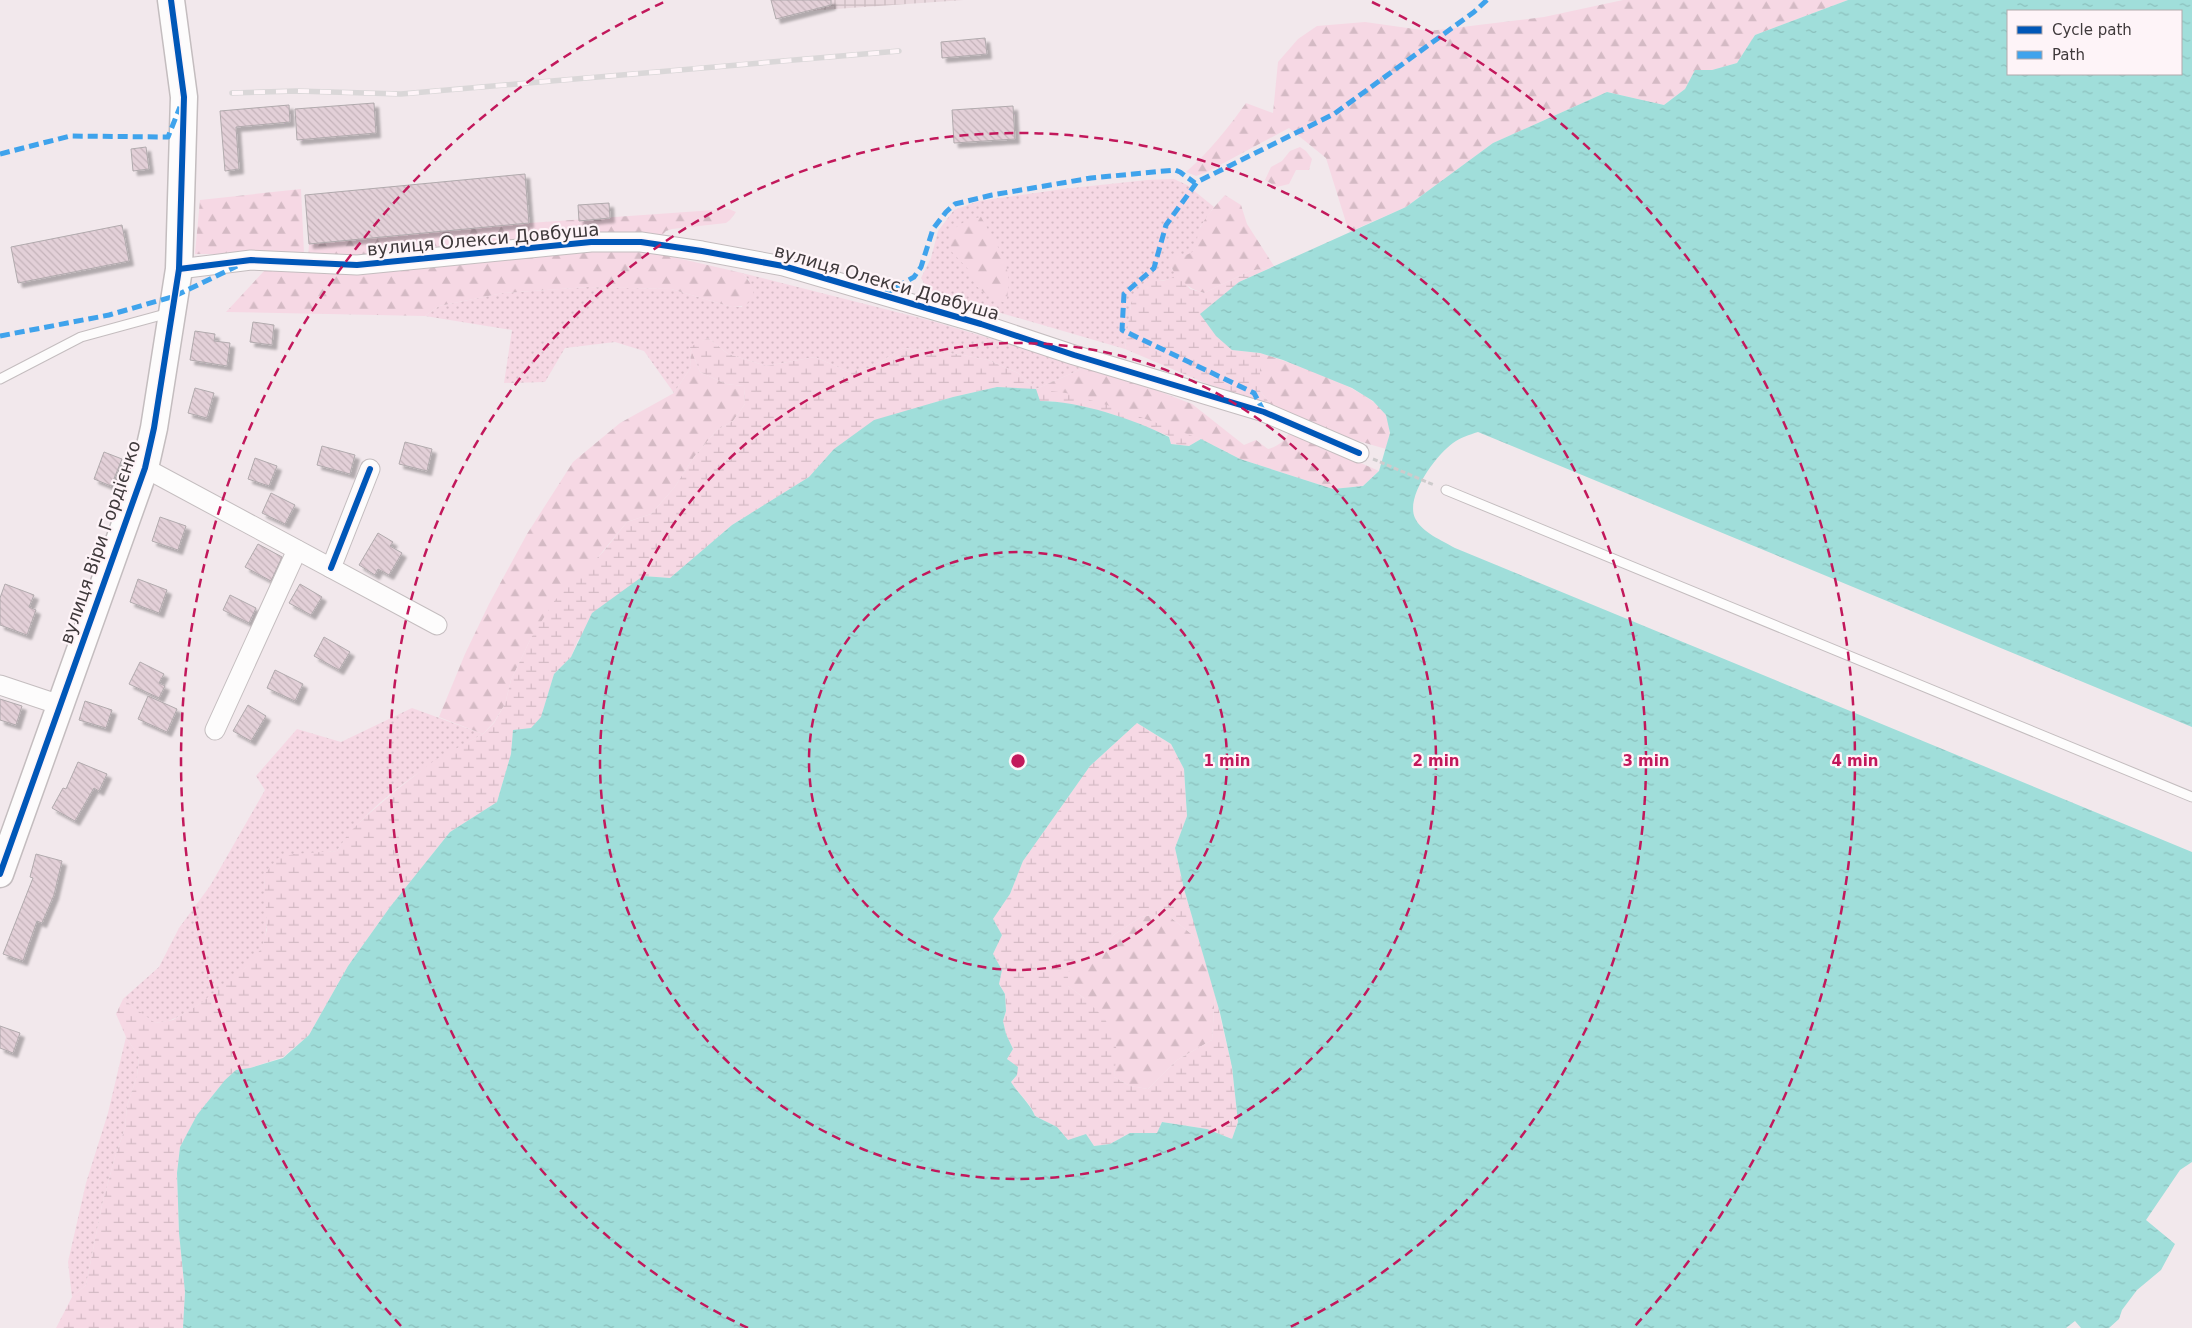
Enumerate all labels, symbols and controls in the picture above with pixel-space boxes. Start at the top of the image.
legend [2007,10,2182,75]
text: Cycle path [2052,21,2132,39]
text: Path [2052,46,2085,64]
street label: вулиця Олекси Довбуша [366,218,600,260]
street label: вулиця Олекси Довбуша [772,240,1002,324]
street label: вулиця Віри Гордієнко [55,437,145,647]
centre of rings [1009,752,1027,770]
text: 1 min [1203,752,1251,770]
text: 2 min [1412,752,1460,770]
text: 3 min [1622,752,1670,770]
text: 4 min [1831,752,1879,770]

